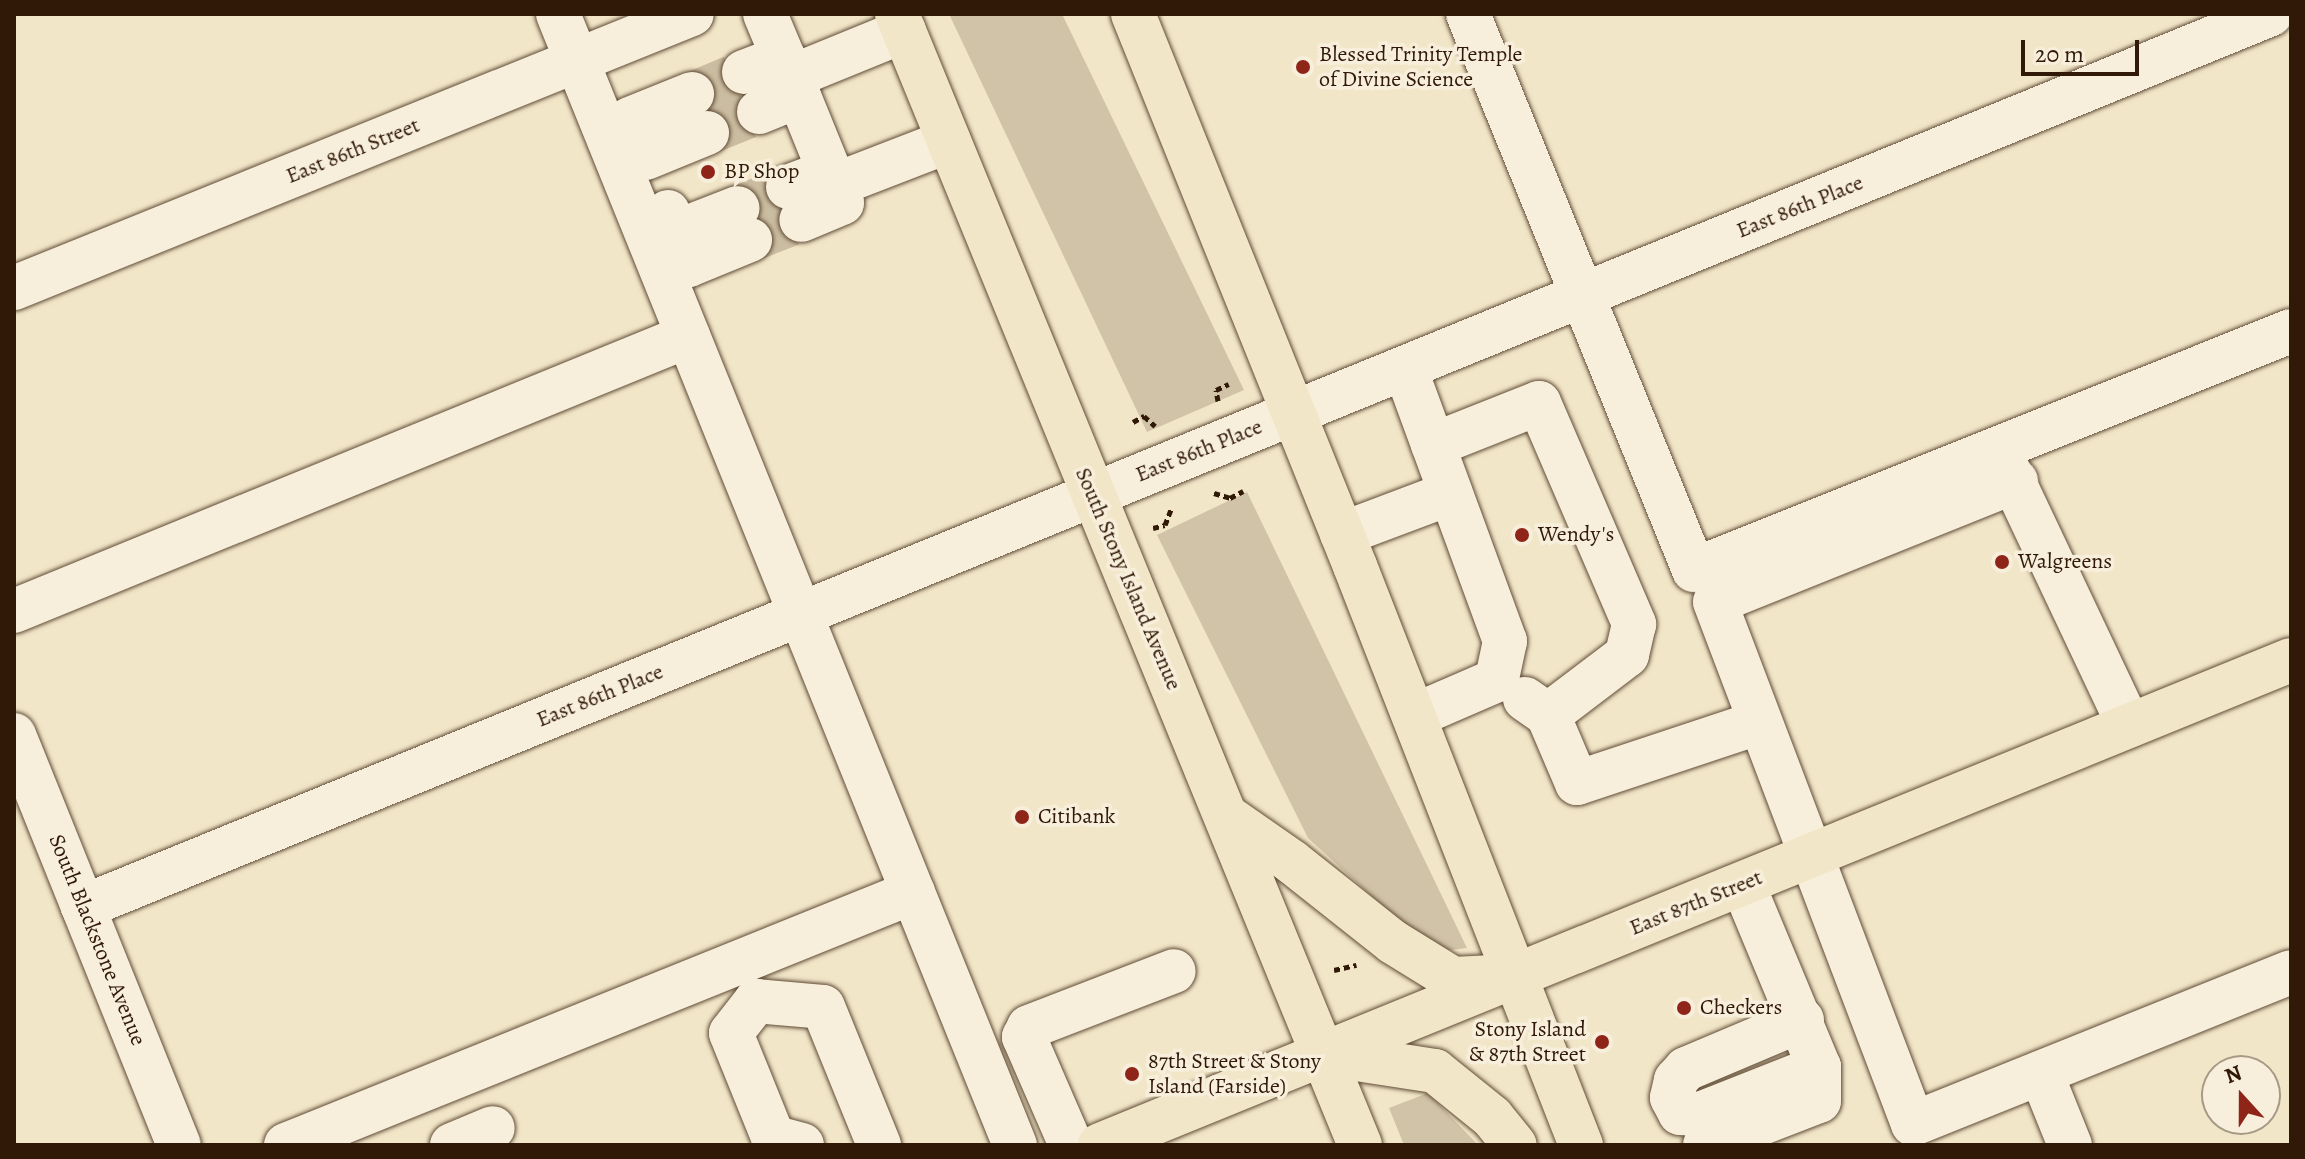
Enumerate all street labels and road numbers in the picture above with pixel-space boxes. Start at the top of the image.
street label: East 86th Street [282,112,424,190]
street label: East 86th Place [1733,170,1867,244]
street label: East 86th Place [1132,414,1266,488]
street label: South Stony Island Avenue [1069,464,1187,694]
street label: East 86th Place [533,659,667,733]
street label: South Blackstone Avenue [43,831,151,1049]
street label: East 87th Street [1626,864,1766,942]

